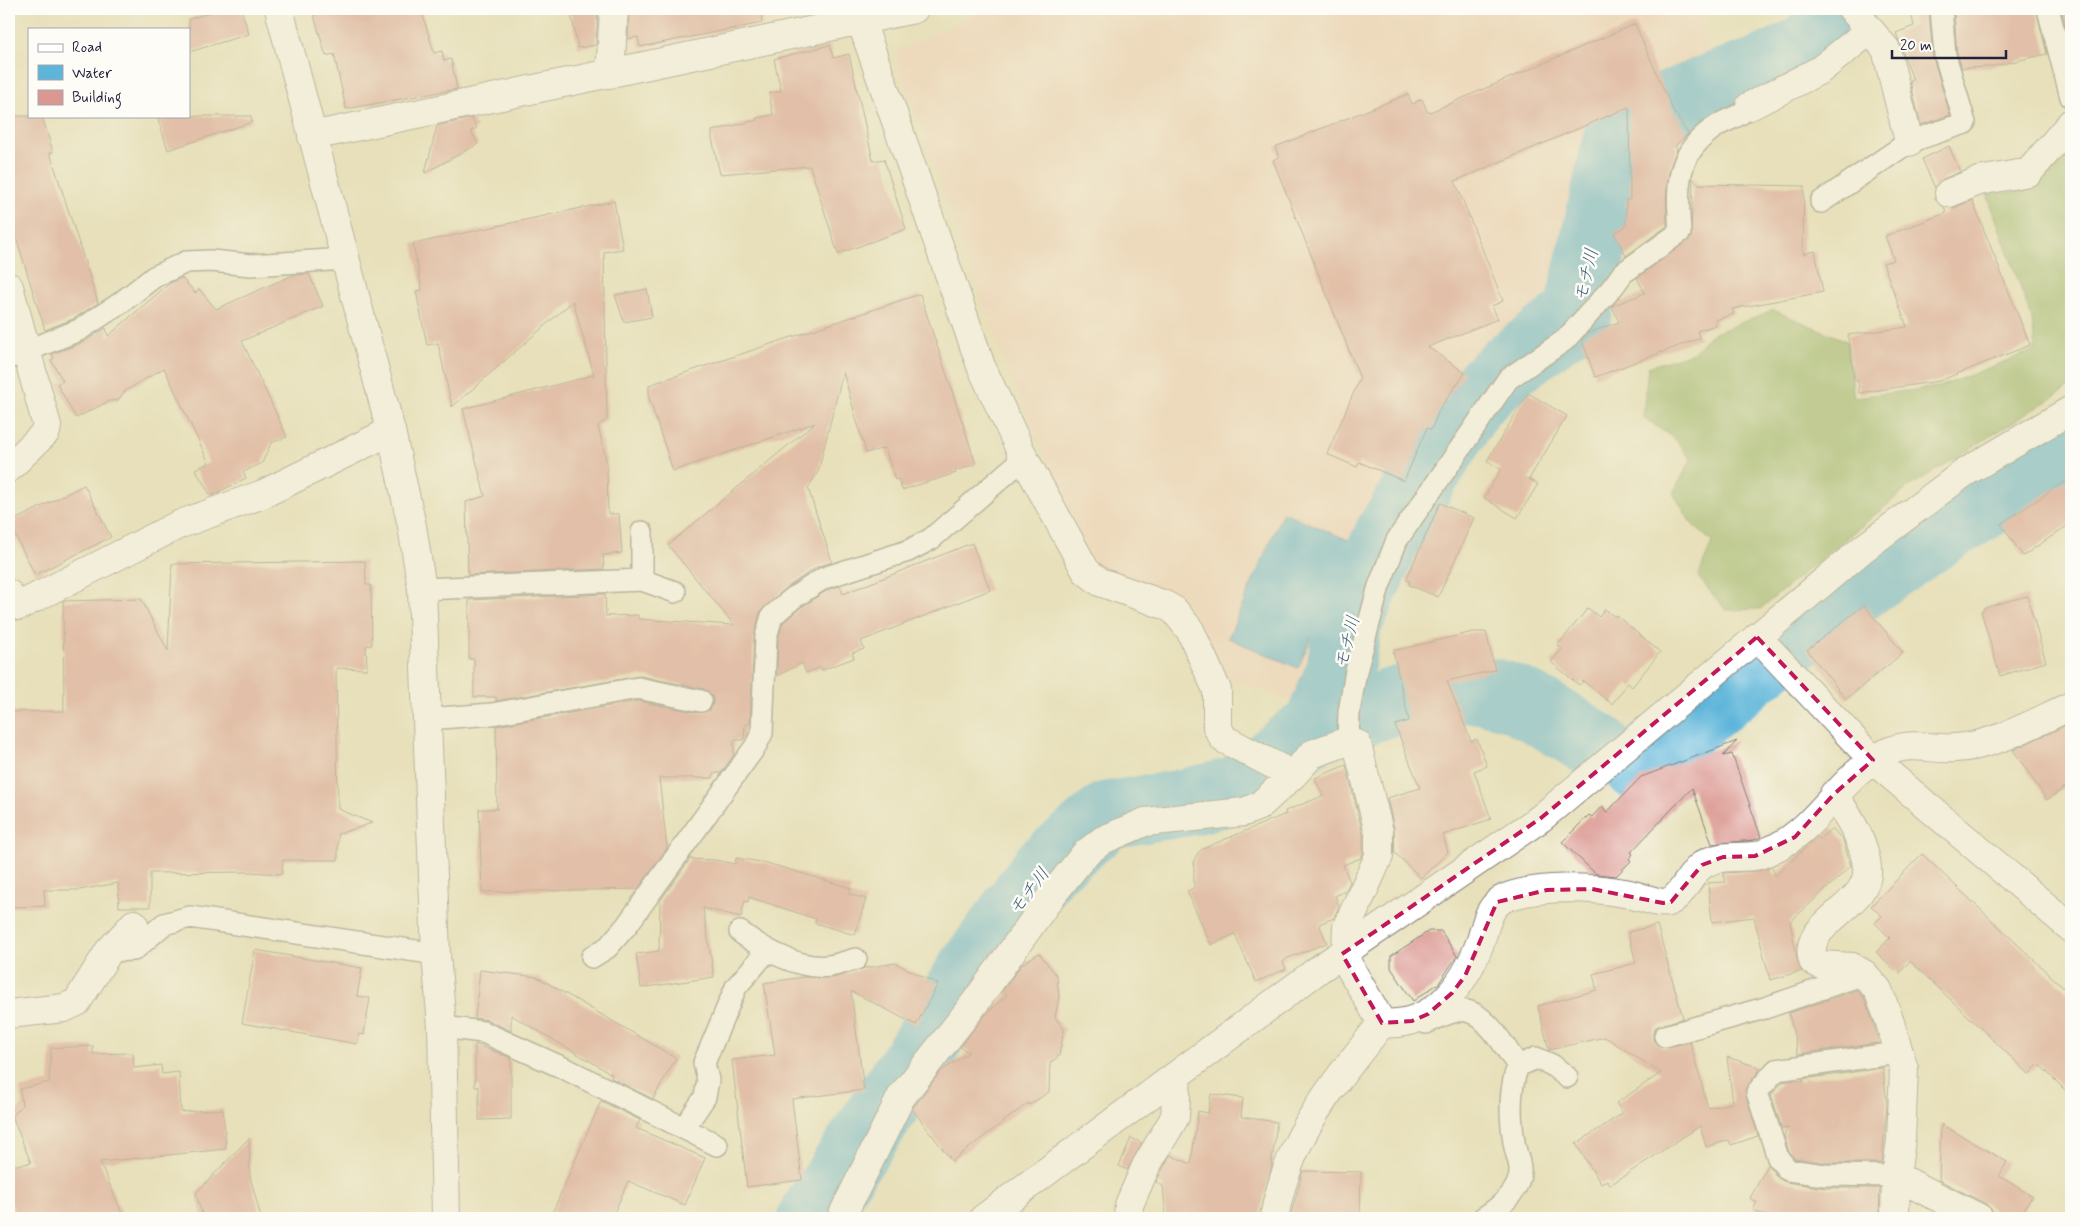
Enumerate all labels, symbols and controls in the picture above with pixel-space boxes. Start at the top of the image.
legend [28,28,190,118]
scale bar [1892,28,2006,60]
text: 20 m [1900,36,1932,56]
text: Road [72,38,102,58]
text: Water [72,64,112,84]
text: Building [72,88,122,109]
water label: モチ川 [1569,246,1605,304]
water label: モチ川 [1330,613,1366,671]
water label: モチ川 [1004,863,1056,920]

